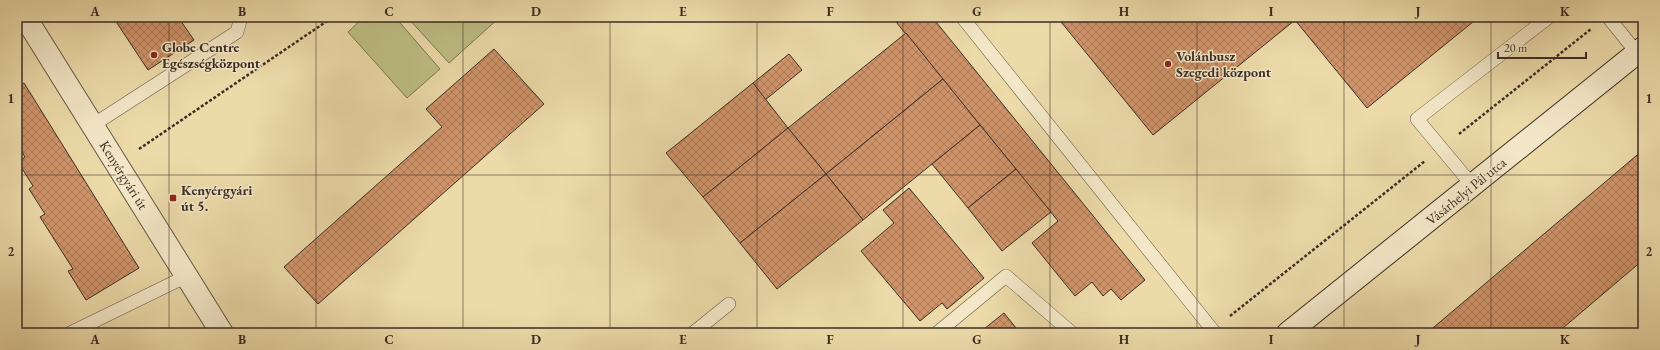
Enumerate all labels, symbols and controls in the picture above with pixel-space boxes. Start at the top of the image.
text: A [89,3,100,20]
text: B [238,3,246,20]
text: C [384,3,394,20]
text: D [531,3,541,20]
text: E [679,3,687,20]
text: F [826,3,834,20]
text: G [972,3,982,20]
text: H [1119,3,1130,20]
text: I [1269,3,1274,20]
text: J [1414,3,1421,20]
text: K [1560,3,1571,20]
scale bar [1498,34,1586,60]
place label: Globe Centre Egészségközpont [162,38,261,72]
text: 20 m [1504,40,1528,56]
place label: Volánbusz Szegedi központ [1176,47,1272,81]
marker: Globe Centre Egészségközpont [149,50,159,60]
marker: Volánbusz Szegedi központ [1163,59,1173,69]
text: 1 [8,90,15,107]
text: 1 [1646,90,1653,107]
street label: Kenyérgyári út [96,137,153,213]
street label: Vásárhelyi Pál utca [1422,153,1510,229]
place label: Kenyérgyári út 5. [181,181,252,215]
marker: Kenyérgyári út 5. [168,193,178,203]
text: 2 [8,243,15,260]
text: 2 [1646,243,1653,260]
text: A [89,331,100,348]
text: B [238,331,246,348]
text: C [384,331,394,348]
text: D [531,331,541,348]
text: E [679,331,687,348]
text: F [826,331,834,348]
text: G [972,331,982,348]
text: H [1119,331,1130,348]
text: I [1269,331,1274,348]
text: J [1414,331,1421,348]
text: K [1560,331,1571,348]

